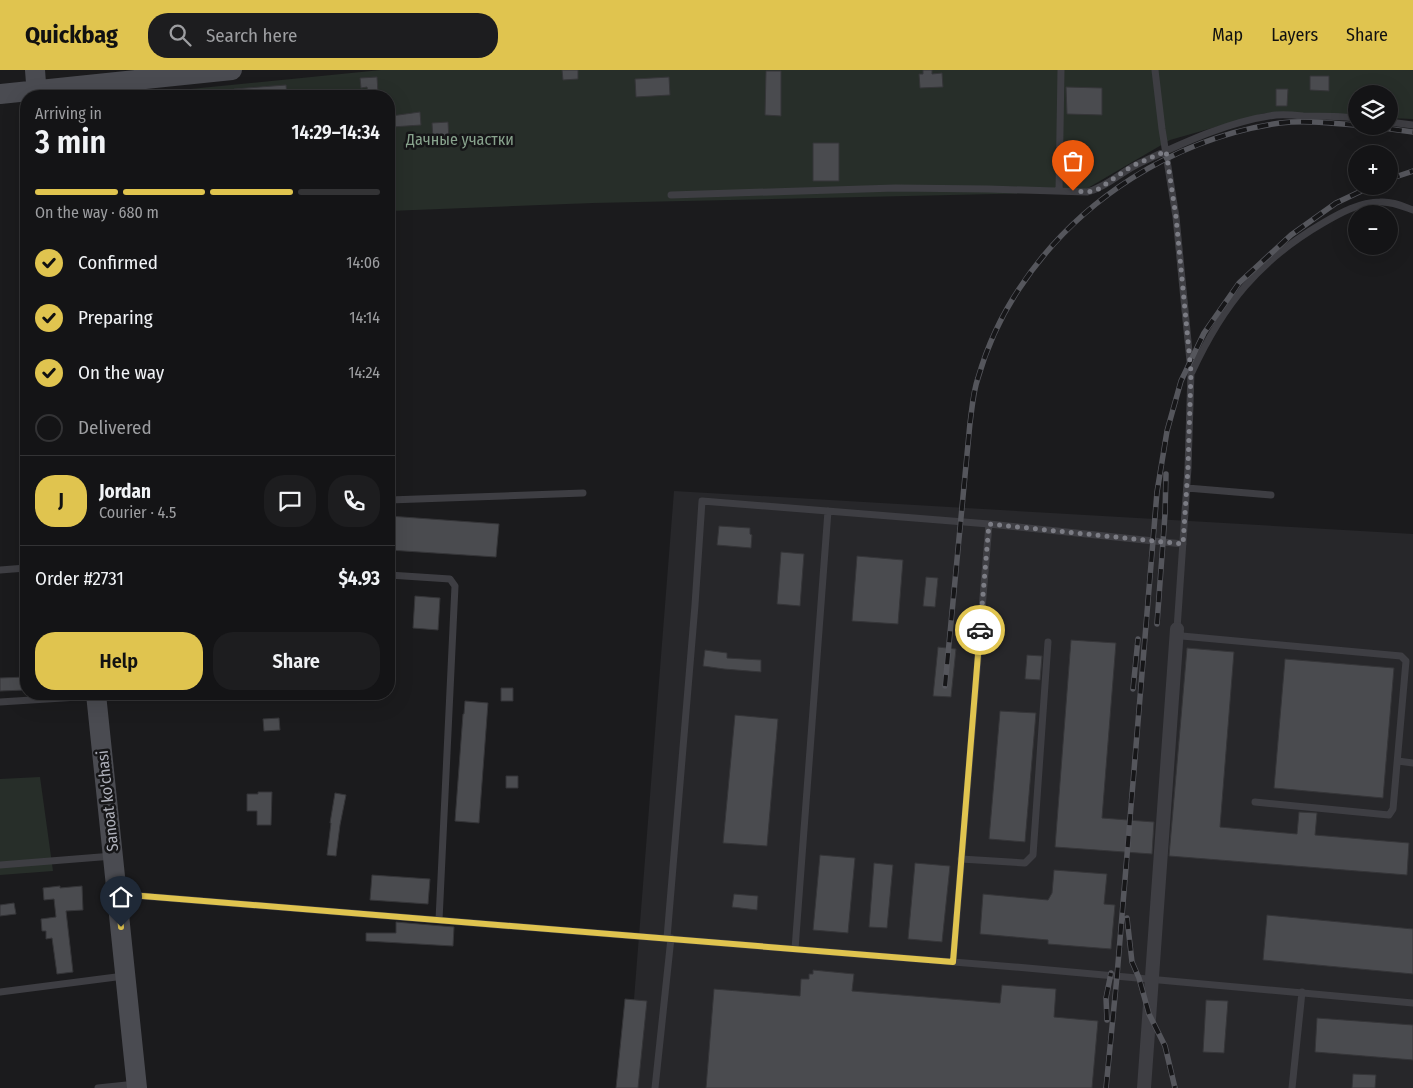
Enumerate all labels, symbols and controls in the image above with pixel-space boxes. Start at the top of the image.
search box [148,13,498,58]
text: Quickbag [25,21,118,49]
icon: search [166,21,194,49]
text: Search here [206,24,297,47]
text: Map [1212,24,1243,46]
text: Layers [1271,24,1318,46]
text: Share [1346,24,1388,46]
map controls [1348,85,1398,255]
button: layers [1348,85,1398,135]
text: Arriving in [35,104,102,123]
text: 14:29–14:34 [292,121,380,144]
text: 3 min [35,123,106,161]
park label: Дачные участки [405,130,514,149]
pin [1052,140,1094,191]
button: + [1348,145,1398,195]
icon: bag [1059,147,1087,175]
text: On the way · 680 m [35,203,159,222]
button: − [1348,205,1398,255]
icon: check [35,249,63,277]
text: Confirmed [78,251,158,274]
text: 14:06 [346,253,380,272]
icon: check [35,304,63,332]
text: Preparing [78,306,153,329]
text: 14:14 [349,308,380,327]
icon: check [35,359,63,387]
text: On the way [78,361,164,384]
text: 14:24 [348,363,380,382]
text: Delivered [78,416,152,439]
button: chat [264,475,316,527]
button: phone [328,475,380,527]
text: Jordan [99,480,151,503]
text: J [58,489,64,512]
text: Courier · 4.5 [99,503,176,522]
text: Order #2731 [35,567,124,590]
text: $4.93 [338,567,380,590]
courier [955,605,1005,655]
icon: car [966,616,994,644]
button: Help [35,632,203,690]
button: Share [213,632,380,690]
street label: Sanoat ko'chasi [93,749,122,853]
pin [100,876,142,927]
icon: home [107,883,135,911]

